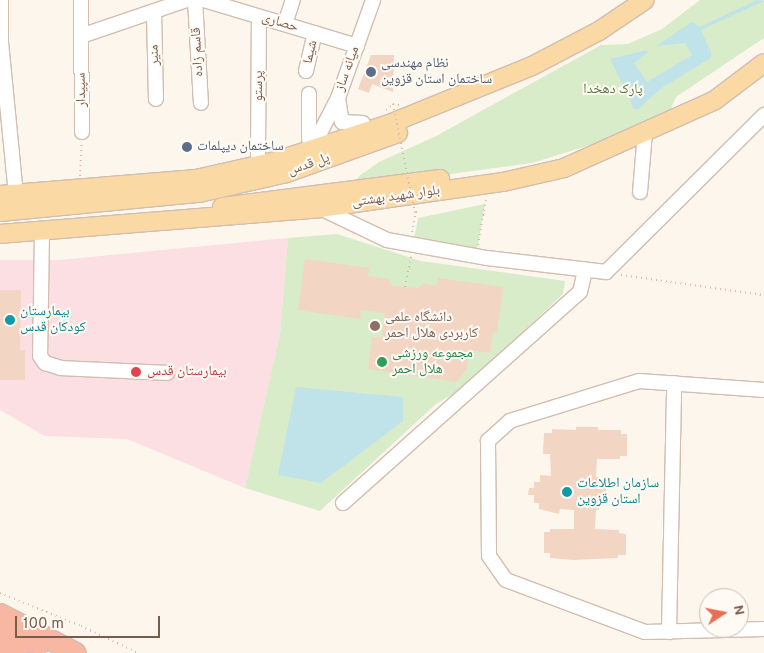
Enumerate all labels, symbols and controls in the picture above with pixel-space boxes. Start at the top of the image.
street label: حصاری [260,10,300,36]
street label: قاسم زاده [188,27,208,77]
street label: شیما [300,39,322,65]
street label: منیر [146,44,164,66]
street label: میانه ساز [332,44,364,94]
place label: نظام مهندسی ساختمان استان قزوین [381,56,492,88]
marker: نظام مهندسی ساختمان استان قزوین [365,66,377,78]
street label: پرستو [251,70,267,102]
street label: سپیدار [73,73,91,107]
park label: پارک دهخدا [583,82,643,98]
place label: ساختمان دیپلمات [197,139,284,155]
marker: ساختمان دیپلمات [181,141,193,153]
street label: پل قدس [286,150,332,180]
street label: بلوار شهید بهشتی [351,183,441,211]
place label: بیمارستان کودکان قدس [20,304,86,336]
place label: دانشگاه علمی کاربردی هلال احمر [385,310,478,342]
marker: بیمارستان کودکان قدس [4,314,16,326]
marker: دانشگاه علمی کاربردی هلال احمر [369,320,381,332]
place label: مجموعه ورزشی هلال احمر [392,346,473,378]
marker: مجموعه ورزشی هلال احمر [376,356,388,368]
place label: بیمارستان قدس [147,364,227,380]
marker: بیمارستان قدس [129,365,143,379]
place label: سازمان اطلاعات استان قزوین [577,476,659,508]
marker: سازمان اطلاعات استان قزوین [561,486,573,498]
north arrow [699,588,749,638]
text: N [729,604,748,617]
scale bar [18,606,162,638]
text: 100 m [23,615,64,634]

